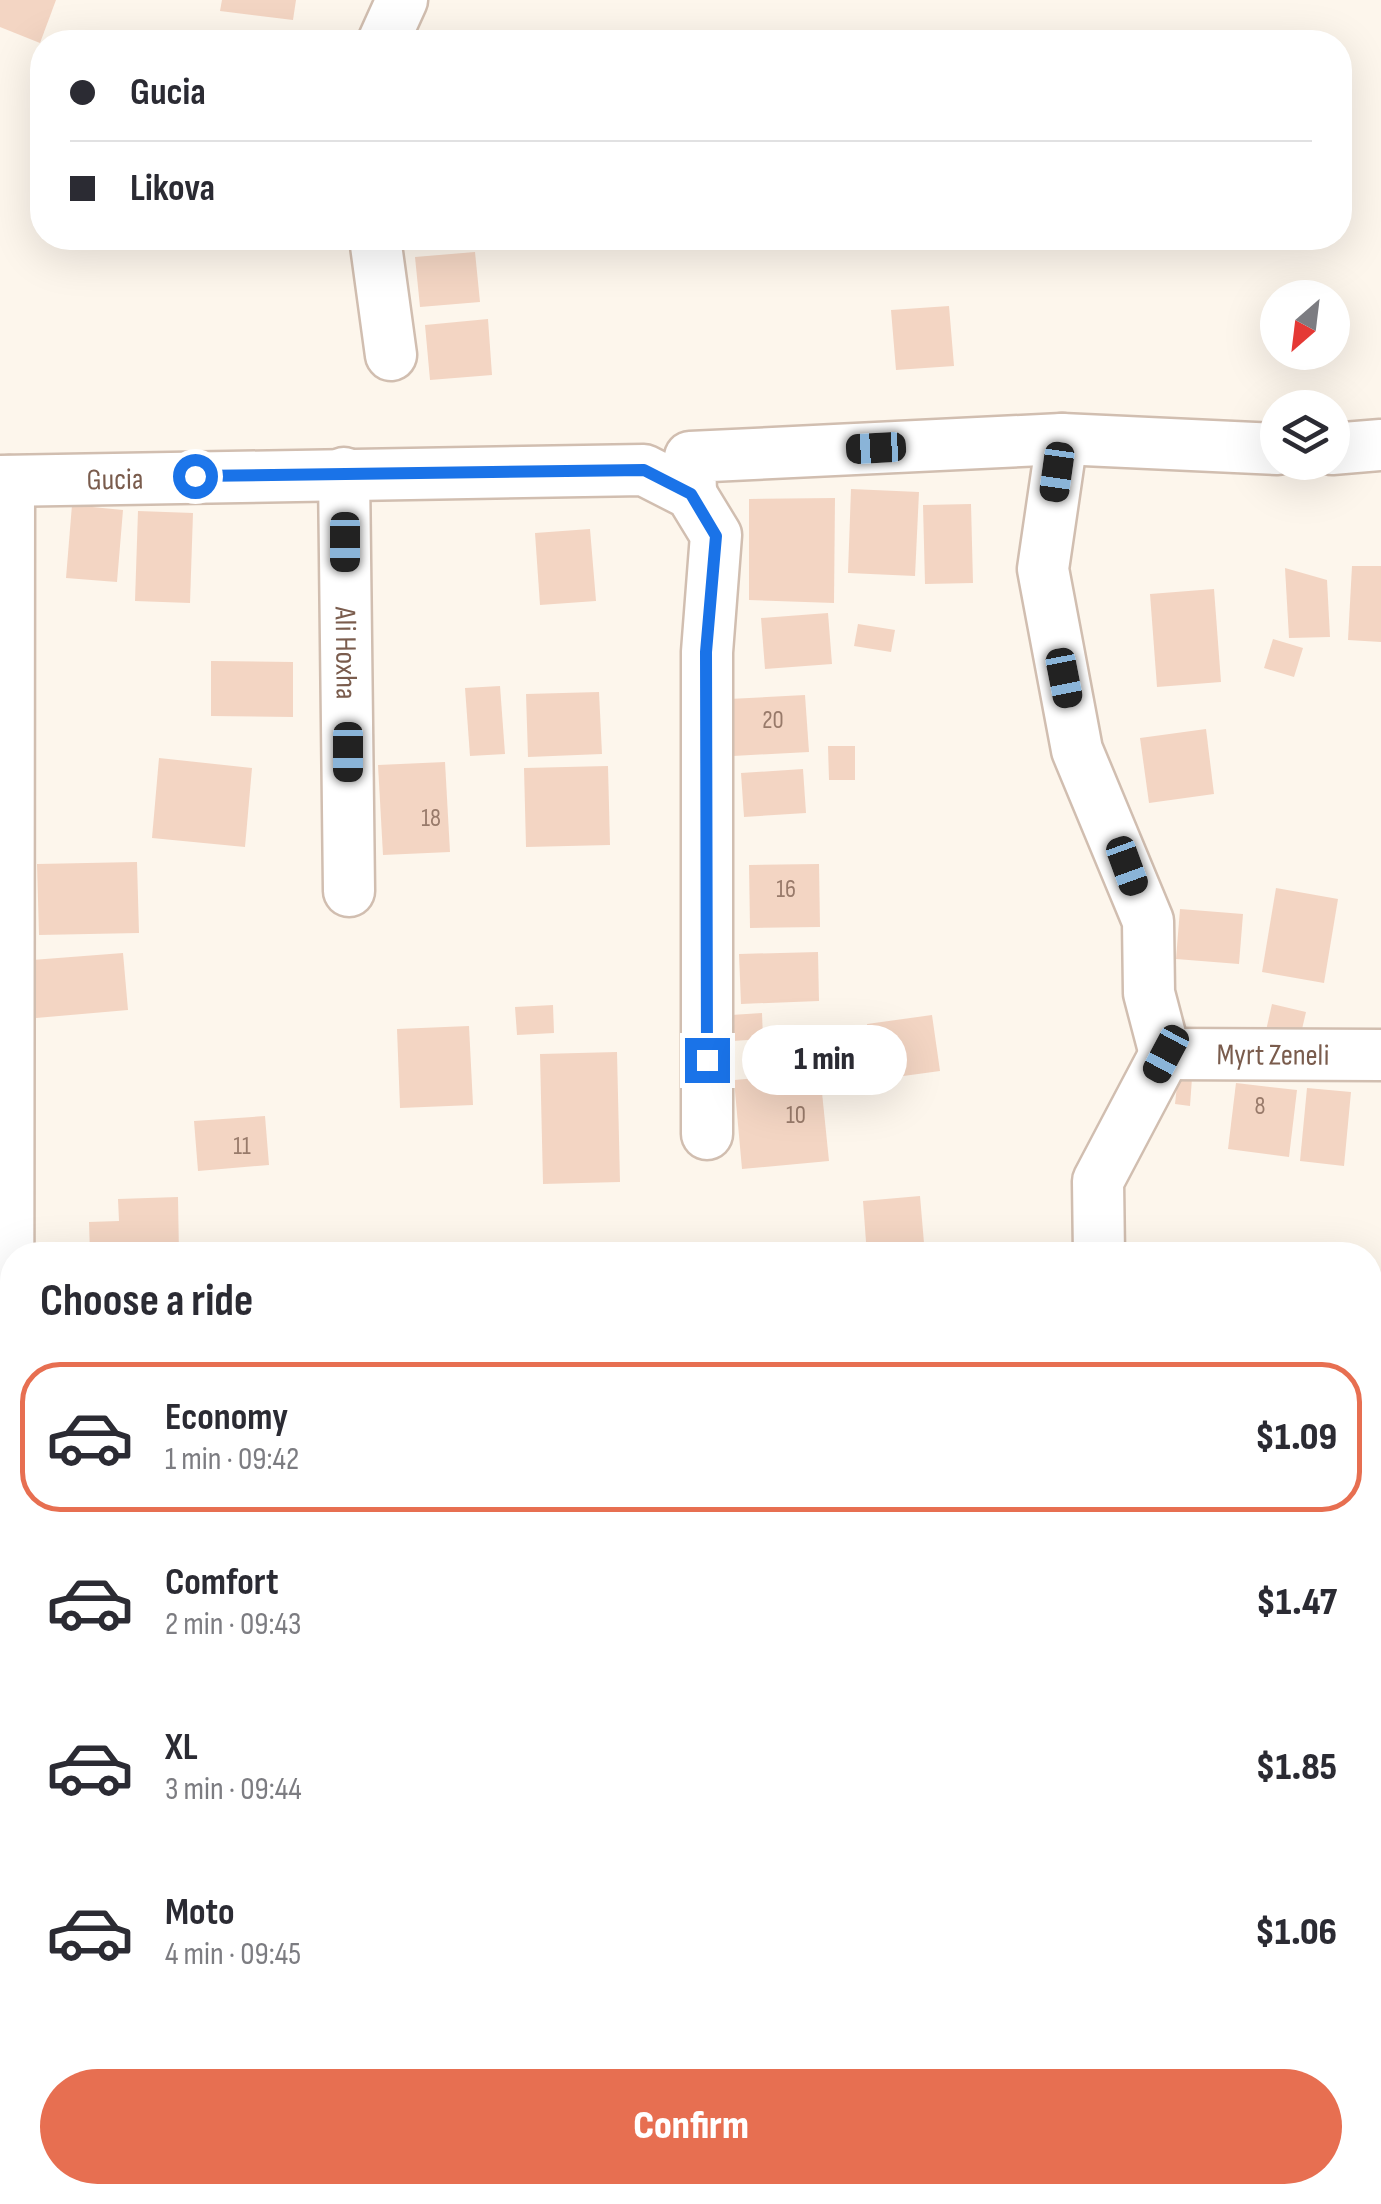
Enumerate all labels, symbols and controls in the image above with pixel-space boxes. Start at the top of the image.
text: Gucia [130,70,206,115]
text: Likova [130,166,215,211]
north arrow [1260,280,1350,370]
map controls [1260,280,1350,480]
button: layers [1260,390,1350,480]
car [845,431,907,465]
car [1038,440,1076,504]
route start [173,454,218,499]
street label: Gucia [86,462,144,499]
car [330,512,360,572]
street label: Ali Hoxha [327,605,364,700]
car [1044,646,1084,710]
house number: 20 [762,705,784,736]
car [333,722,363,782]
house number: 18 [421,803,441,834]
car [1103,833,1151,899]
house number: 16 [776,874,796,905]
car [1139,1020,1193,1088]
callout: 1 min [742,1025,907,1095]
street label: Myrt Zeneli [1216,1037,1330,1074]
route end [685,1038,730,1083]
text: 1 min [794,1040,855,1079]
house number: 8 [1255,1091,1265,1122]
house number: 10 [786,1100,806,1131]
house number: 11 [233,1131,251,1162]
text: Choose a ride [40,1274,253,1329]
icon: car [45,1392,135,1482]
text: Economy [165,1395,288,1440]
text: $1.09 [1255,1415,1337,1460]
text: 1 min · 09:42 [165,1440,299,1479]
icon: car [45,1557,135,1647]
text: Comfort [165,1560,279,1605]
text: $1.47 [1256,1580,1337,1625]
text: 2 min · 09:43 [165,1605,301,1644]
icon: car [45,1722,135,1812]
text: XL [165,1725,198,1770]
text: $1.85 [1256,1745,1337,1790]
text: 3 min · 09:44 [165,1770,302,1809]
icon: car [45,1887,135,1977]
text: Moto [165,1890,235,1935]
text: $1.06 [1255,1910,1337,1955]
text: 4 min · 09:45 [165,1935,301,1974]
button: Confirm [40,2069,1342,2184]

